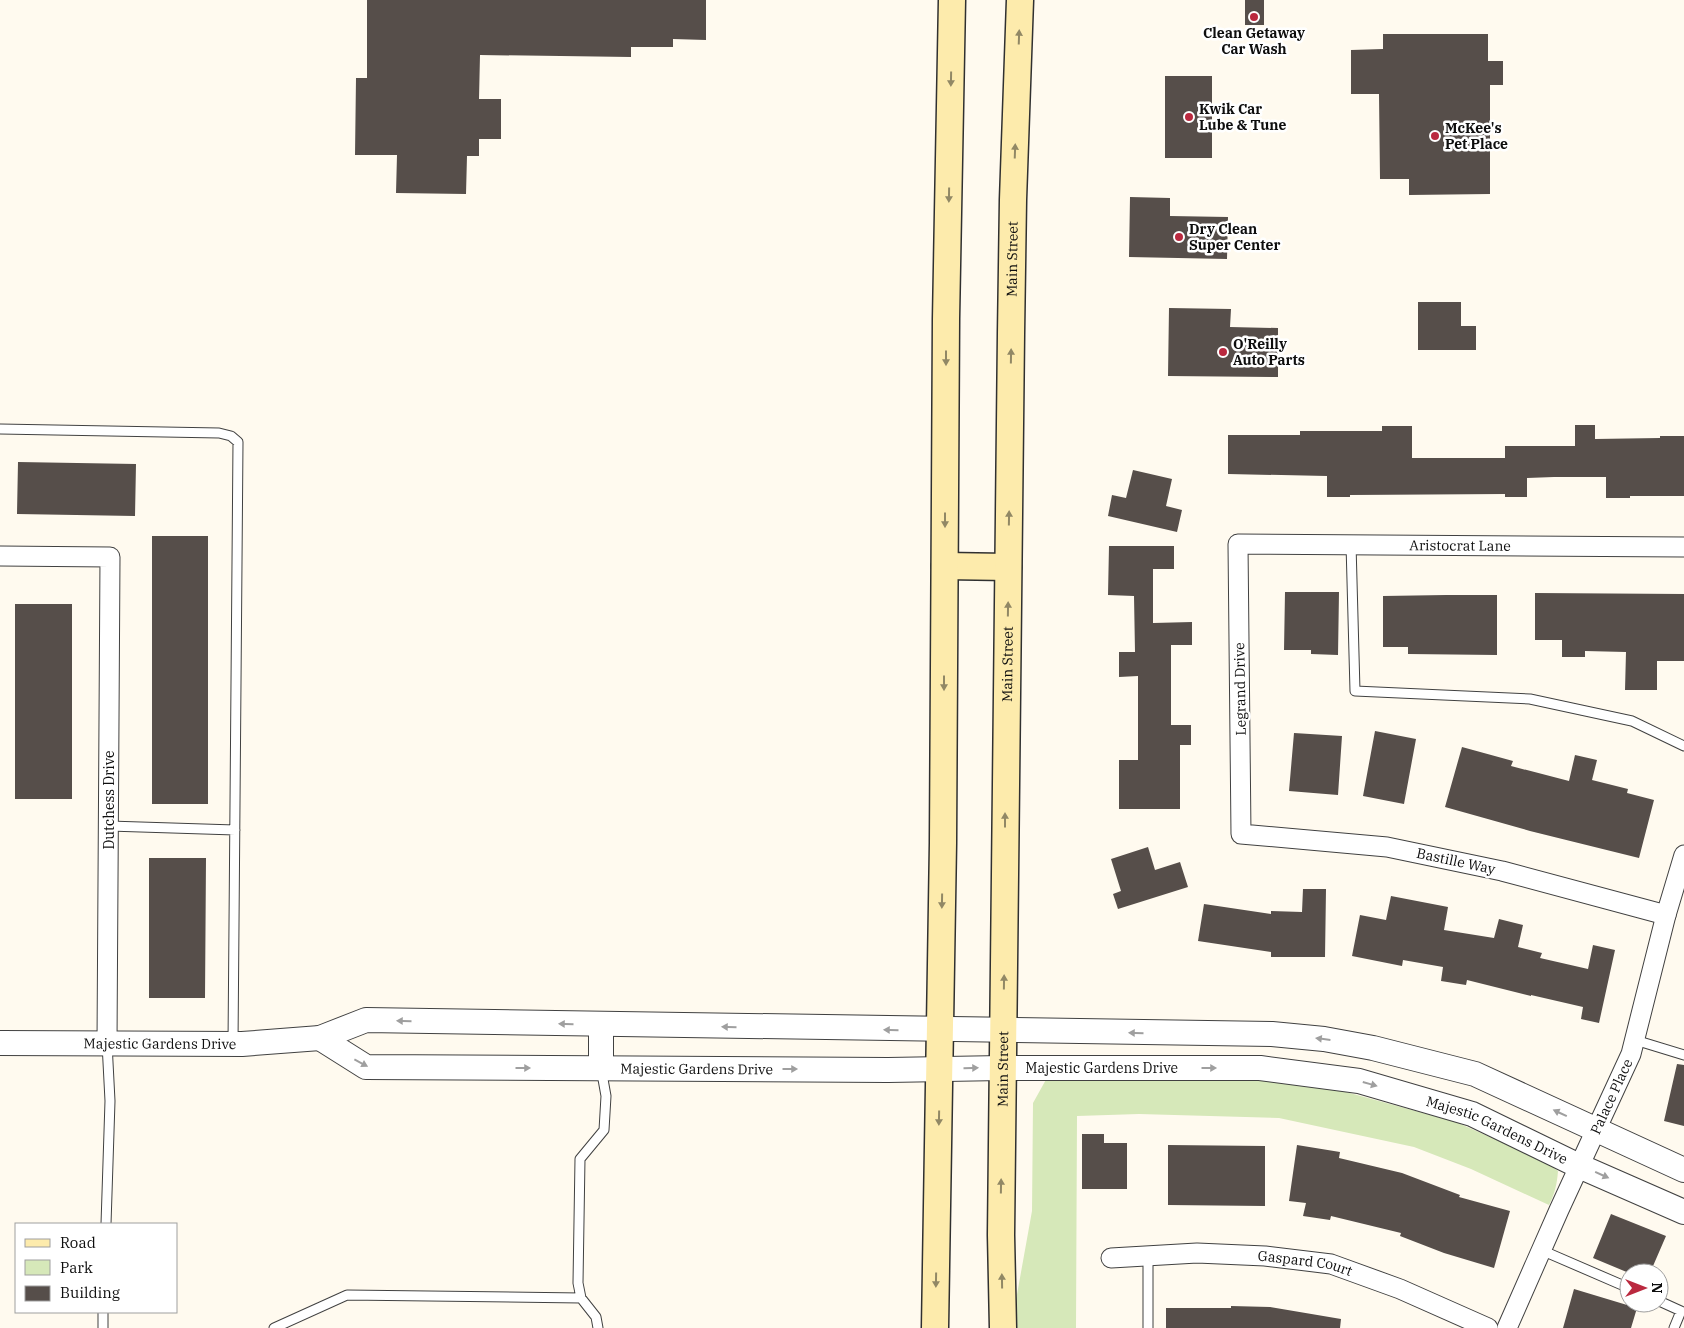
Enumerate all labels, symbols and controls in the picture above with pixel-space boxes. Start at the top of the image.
marker: Clean Getaway Car Wash [1248,11,1260,23]
place label: Clean Getaway Car Wash [1203,24,1305,58]
one-way arrow [1015,29,1023,45]
one-way arrow [947,71,955,87]
place label: Kwik Car Lube & Tune [1199,100,1287,134]
marker: Kwik Car Lube & Tune [1183,111,1195,123]
place label: McKee's Pet Place [1445,119,1508,153]
marker: McKee's Pet Place [1429,130,1441,142]
one-way arrow [1011,143,1019,159]
one-way arrow [945,187,953,203]
place label: Dry Clean Super Center [1189,220,1280,254]
street label: Main Street [1003,221,1022,297]
marker: Dry Clean Super Center [1173,231,1185,243]
place label: O'Reilly Auto Parts [1233,335,1305,369]
marker: O'Reilly Auto Parts [1217,346,1229,358]
one-way arrow [1007,348,1015,364]
one-way arrow [942,350,950,366]
one-way arrow [1005,510,1013,526]
one-way arrow [941,512,949,528]
street label: Aristocrat Lane [1409,536,1511,555]
one-way arrow [1004,601,1012,617]
street label: Main Street [998,626,1017,702]
street label: Legrand Drive [1230,642,1250,736]
one-way arrow [940,675,948,691]
street label: Dutchess Drive [100,750,118,850]
one-way arrow [1002,811,1010,827]
street label: Bastille Way [1415,844,1497,878]
one-way arrow [938,893,946,909]
one-way arrow [1000,974,1008,990]
one-way arrow [396,1017,412,1025]
one-way arrow [558,1020,574,1028]
one-way arrow [721,1023,737,1031]
one-way arrow [883,1025,899,1033]
one-way arrow [1128,1028,1144,1036]
street label: Main Street [993,1031,1012,1107]
street label: Majestic Gardens Drive [84,1034,236,1053]
one-way arrow [1314,1035,1330,1043]
street label: Palace Place [1586,1056,1637,1137]
one-way arrow [354,1059,369,1067]
street label: Majestic Gardens Drive [620,1059,773,1078]
street label: Majestic Gardens Drive [1025,1059,1178,1077]
one-way arrow [515,1064,531,1072]
one-way arrow [963,1064,979,1072]
one-way arrow [1201,1064,1217,1072]
one-way arrow [782,1065,798,1073]
one-way arrow [1363,1081,1378,1089]
street label: Majestic Gardens Drive [1424,1092,1571,1168]
one-way arrow [1553,1109,1567,1117]
one-way arrow [935,1110,943,1126]
one-way arrow [1595,1172,1609,1180]
one-way arrow [997,1178,1005,1194]
legend [15,1223,178,1313]
text: Road [60,1233,96,1252]
street label: Gaspard Court [1257,1247,1355,1280]
text: Park [60,1258,93,1277]
north arrow [1619,1263,1669,1313]
one-way arrow [932,1273,940,1289]
one-way arrow [997,1273,1005,1289]
text: N [1648,1282,1666,1294]
text: Building [60,1283,120,1302]

